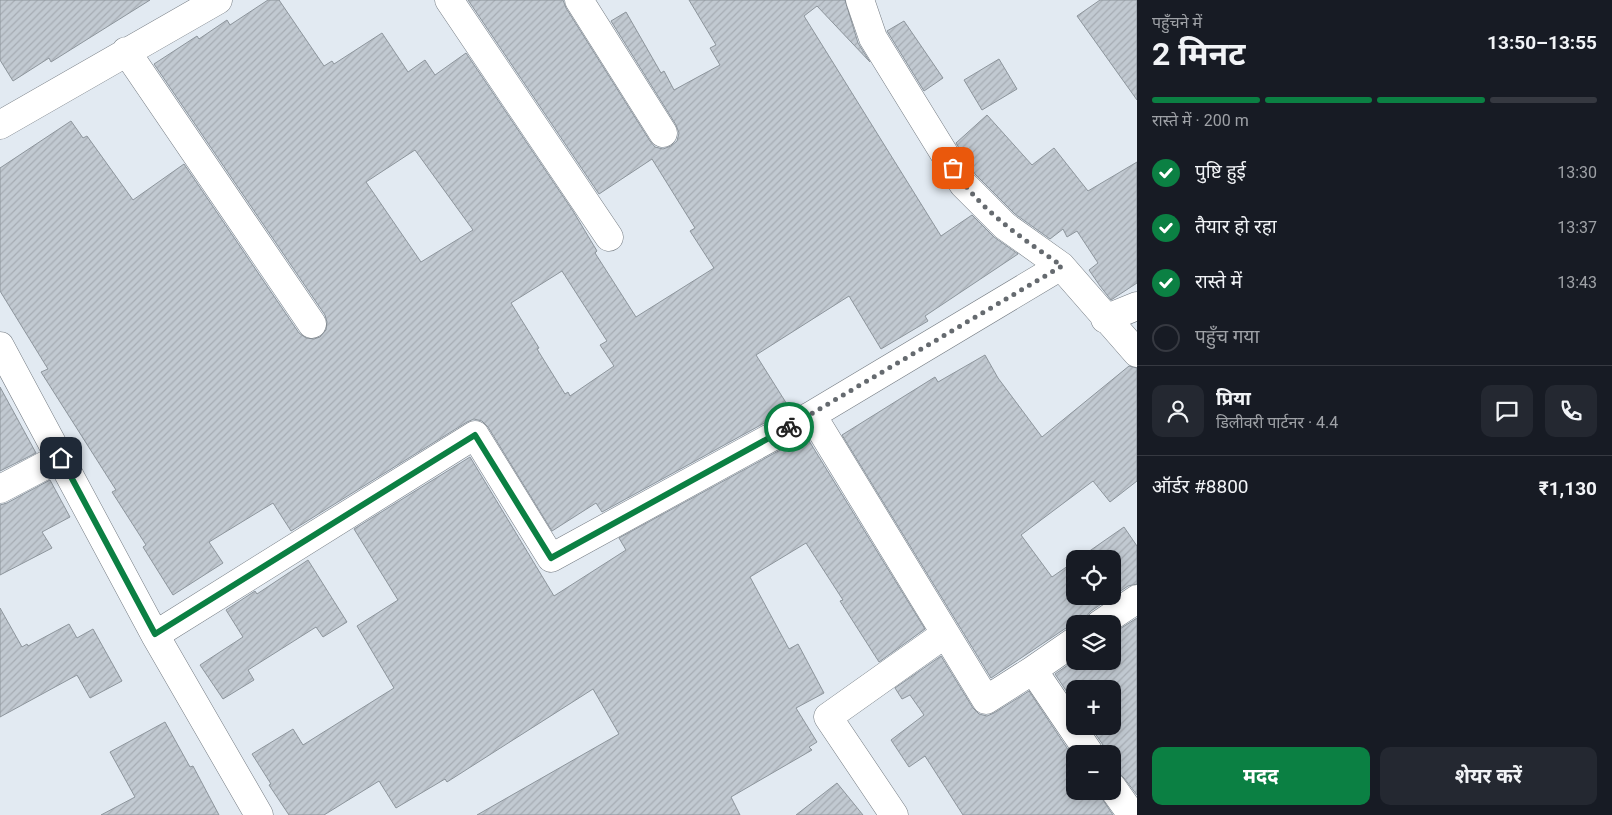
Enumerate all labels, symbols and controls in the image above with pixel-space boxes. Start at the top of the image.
text: पहुँचने में [1152,13,1202,32]
text: 13:50–13:55 [1487,31,1597,54]
text: 2 मिनट [1152,35,1245,73]
text: रास्ते में · 200 m [1152,111,1249,130]
pin [932,147,974,189]
icon: bag [939,154,967,182]
icon: check [1152,159,1180,187]
text: पुष्टि हुई [1195,160,1246,183]
text: 13:30 [1557,163,1597,182]
icon: check [1152,214,1180,242]
text: तैयार हो रहा [1195,215,1277,238]
text: 13:37 [1557,218,1597,237]
icon: check [1152,269,1180,297]
text: रास्ते में [1195,270,1242,293]
text: 13:43 [1557,273,1597,292]
text: पहुँच गया [1195,325,1259,348]
button: person [1152,385,1204,437]
button: chat [1481,385,1533,437]
button: phone [1545,385,1597,437]
text: प्रिया [1216,387,1251,410]
courier [764,402,814,452]
icon: bike [775,413,803,441]
text: डिलीवरी पार्टनर · 4.4 [1216,413,1338,432]
pin [40,437,82,479]
icon: home [47,444,75,472]
text: ऑर्डर #8800 [1152,475,1249,498]
text: ₹1,130 [1539,477,1597,500]
map controls [1066,550,1121,800]
button: locate [1066,550,1121,605]
button: layers [1066,615,1121,670]
button: + [1066,680,1121,735]
button: − [1066,745,1121,800]
button: मदद [1152,747,1370,805]
button: शेयर करें [1380,747,1597,805]

